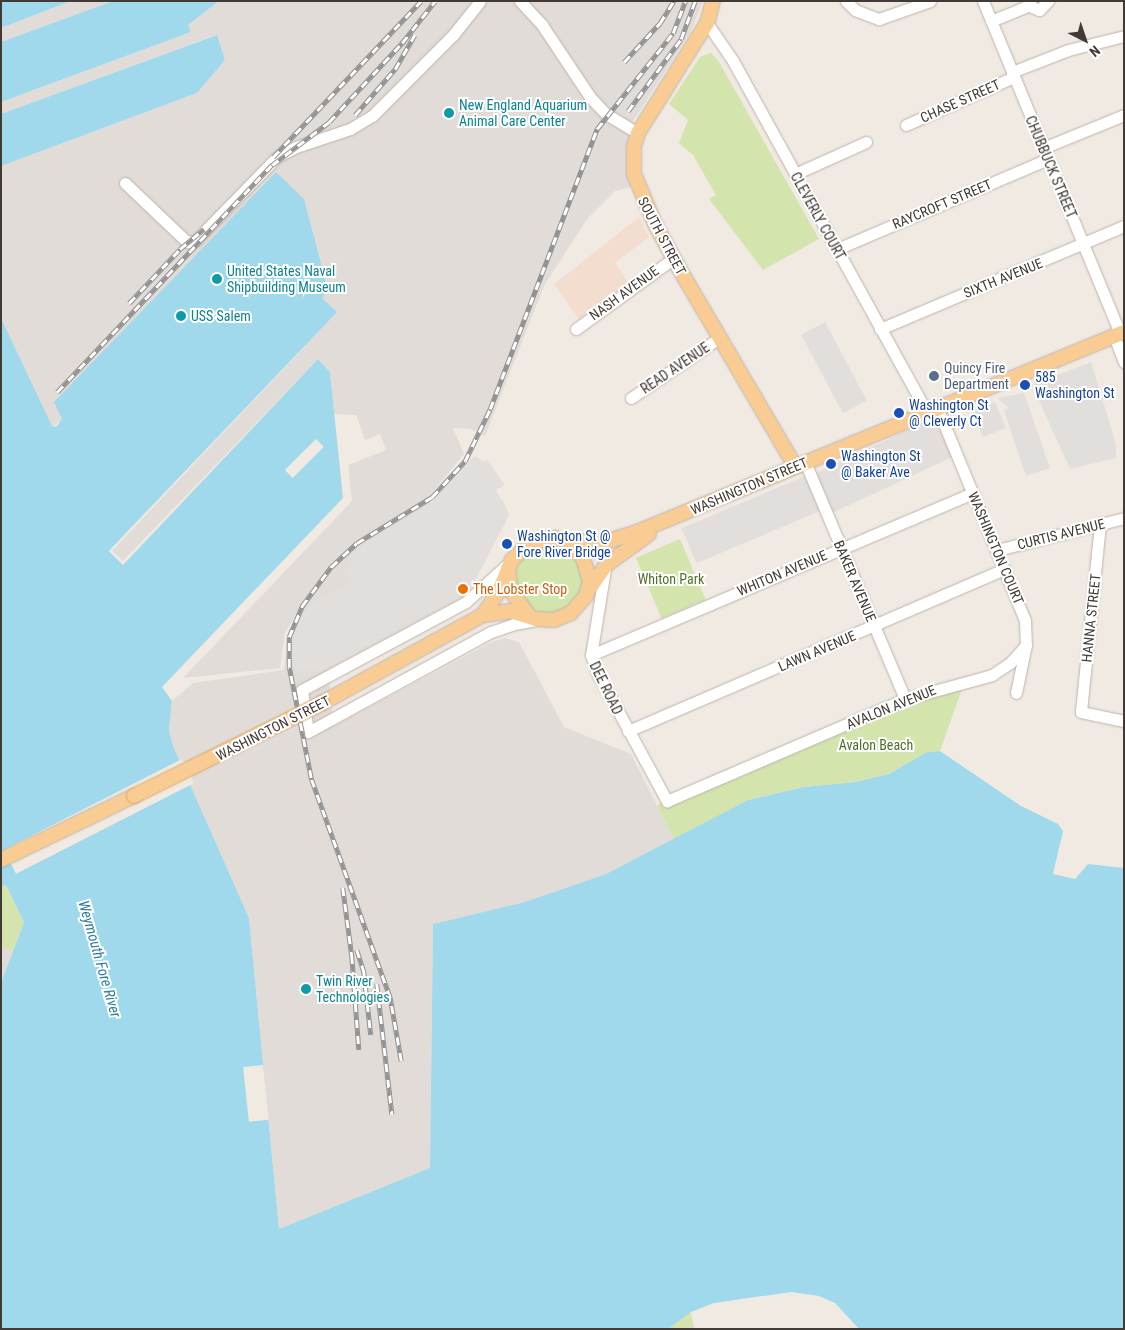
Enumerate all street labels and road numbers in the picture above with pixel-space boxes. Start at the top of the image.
street label: CHASE STREET [917,76,1003,126]
street label: CHUBBUCK STREET [1022,113,1080,221]
street label: CLEVERLY COURT [787,169,849,263]
street label: RAYCROFT STREET [890,175,994,233]
street label: SOUTH STREET [634,194,690,278]
street label: SIXTH AVENUE [961,255,1045,301]
street label: NASH AVENUE [586,262,662,324]
street label: READ AVENUE [637,339,713,397]
street label: WASHINGTON STREET [688,454,810,518]
street label: WASHINGTON COURT [965,489,1027,607]
street label: CURTIS AVENUE [1015,515,1107,553]
street label: BAKER AVENUE [830,538,880,624]
street label: WHITON AVENUE [735,547,829,599]
street label: HANNA STREET [1078,573,1104,663]
street label: LAWN AVENUE [776,627,858,675]
street label: DEE ROAD [586,659,626,717]
street label: AVALON AVENUE [844,681,938,733]
street label: WASHINGTON STREET [213,692,333,764]

